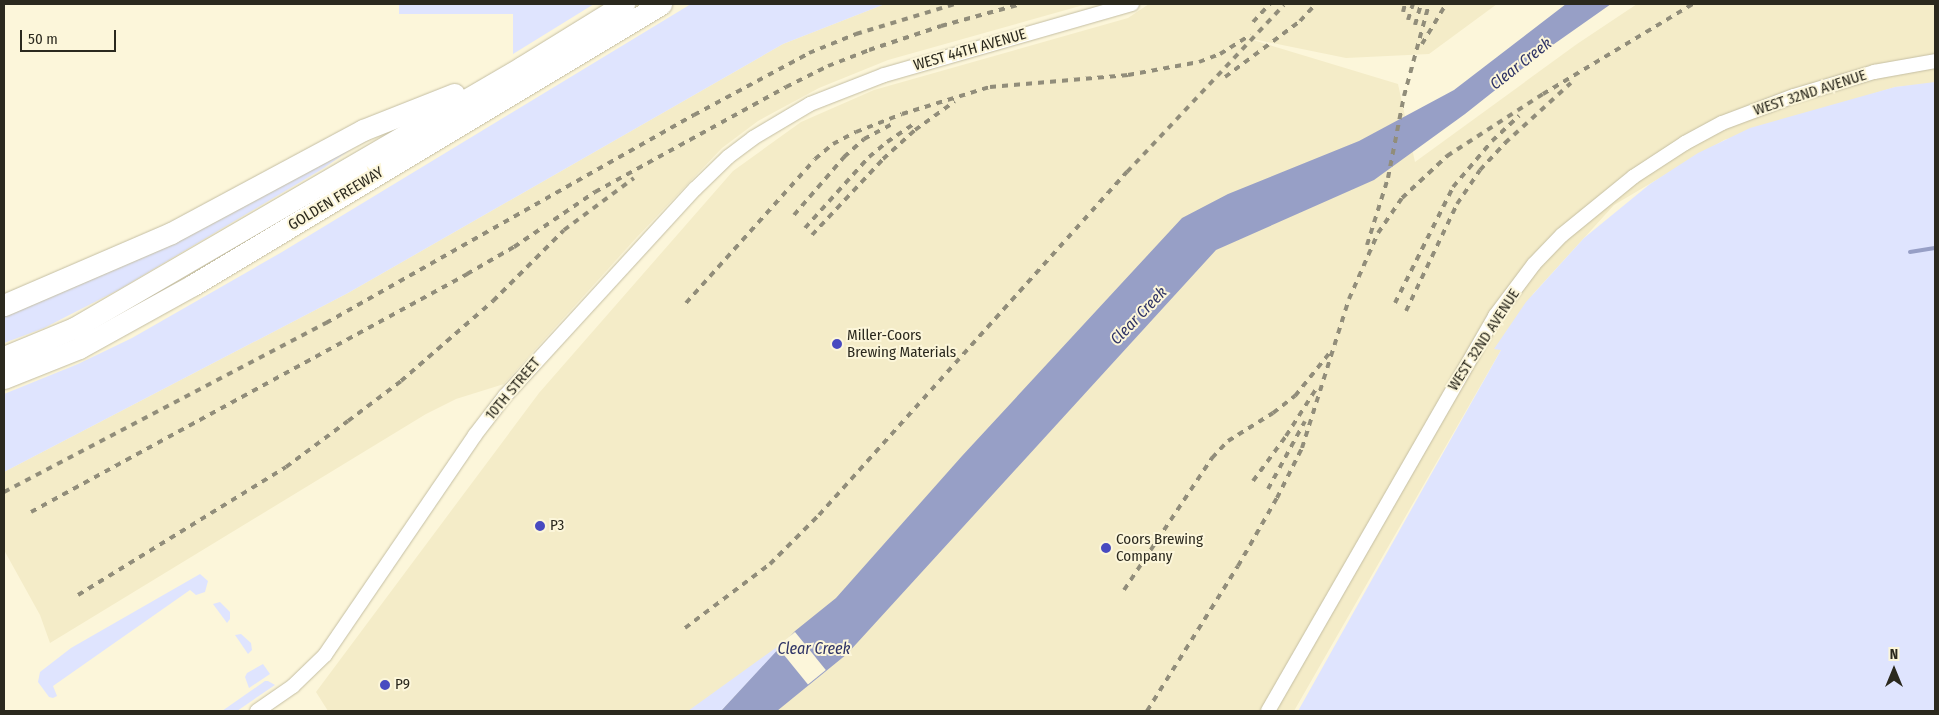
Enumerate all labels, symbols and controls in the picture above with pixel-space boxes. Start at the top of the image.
scale bar [22,20,119,52]
street label: WEST 44TH AVENUE [912,25,1028,75]
text: 50 m [28,30,58,48]
water label: Clear Creek [1486,34,1556,94]
street label: WEST 32ND AVENUE [1751,66,1869,120]
street label: GOLDEN FREEWAY [285,164,387,234]
water label: Clear Creek [1107,283,1171,349]
street label: WEST 32ND AVENUE [1444,286,1524,394]
place label: Miller-Coors Brewing Materials [847,326,956,361]
marker: Miller-Coors Brewing Materials [831,338,843,350]
street label: 10TH STREET [482,354,544,424]
place label: P3 [550,517,564,535]
marker: P3 [534,520,546,532]
place label: Coors Brewing Company [1116,530,1203,565]
marker: Coors Brewing Company [1100,542,1112,554]
water label: Clear Creek [777,639,851,659]
north arrow [1869,645,1919,695]
text: N [1890,646,1898,663]
place label: P9 [395,676,410,694]
marker: P9 [379,679,391,691]

